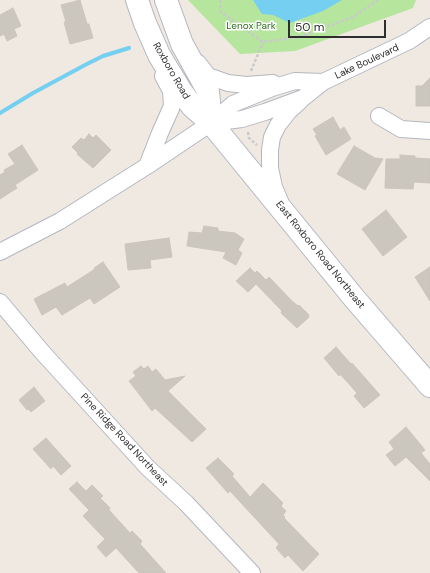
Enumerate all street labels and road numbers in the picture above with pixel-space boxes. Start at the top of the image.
street label: Roxboro Road [150,40,192,102]
street label: Lake Boulevard [333,42,401,82]
street label: East Roxboro Road Northeast [273,199,367,311]
street label: Pine Ridge Road Northeast [78,391,170,489]

